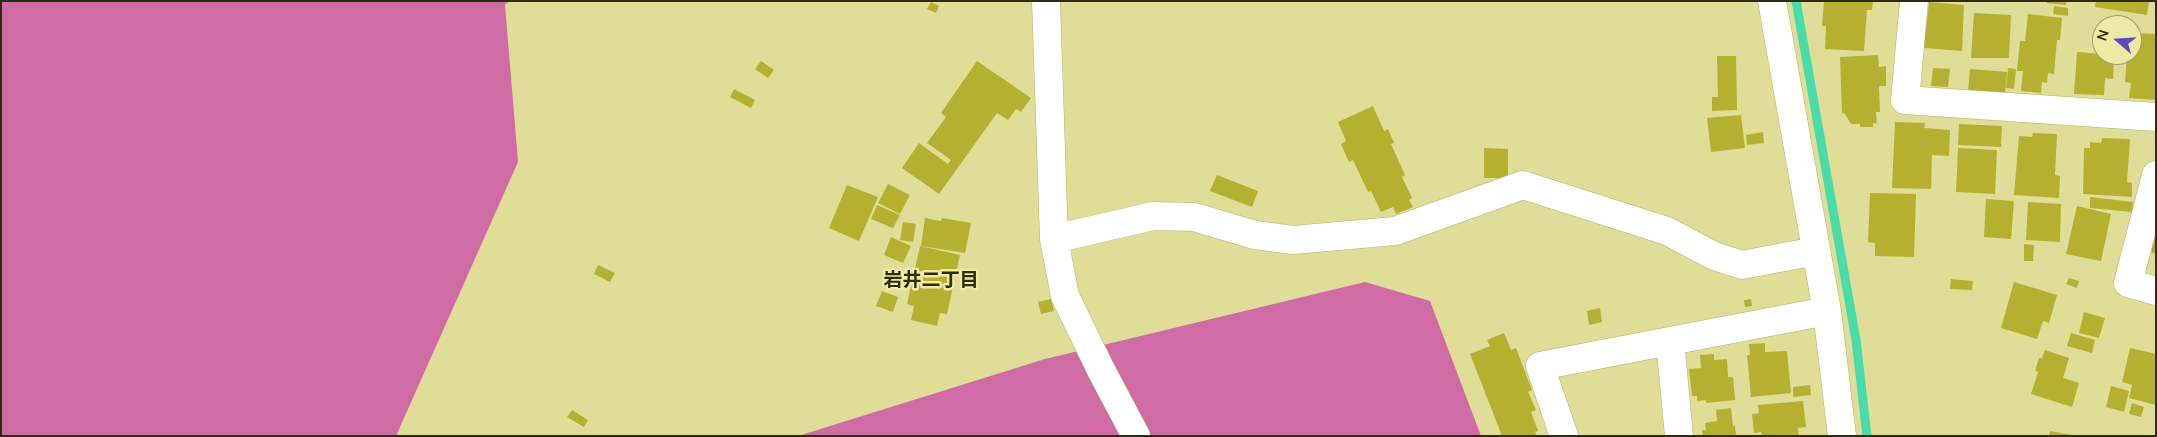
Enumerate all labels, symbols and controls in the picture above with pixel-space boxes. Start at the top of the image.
north arrow [2092,15,2142,65]
text: N [2093,27,2114,43]
district label: 岩井二丁目 [884,270,978,292]

